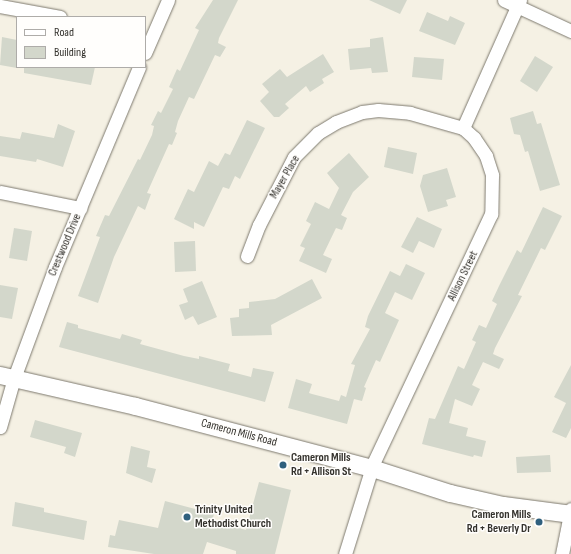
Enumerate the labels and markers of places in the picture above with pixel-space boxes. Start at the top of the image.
place label: Cameron Mills Rd + Allison St [291,451,351,479]
marker: Cameron Mills Rd + Allison St [278,460,288,470]
place label: Trinity United Methodist Church [195,503,271,531]
place label: Cameron Mills Rd + Beverly Dr [467,508,531,536]
marker: Trinity United Methodist Church [182,512,192,522]
marker: Cameron Mills Rd + Beverly Dr [534,517,544,527]

